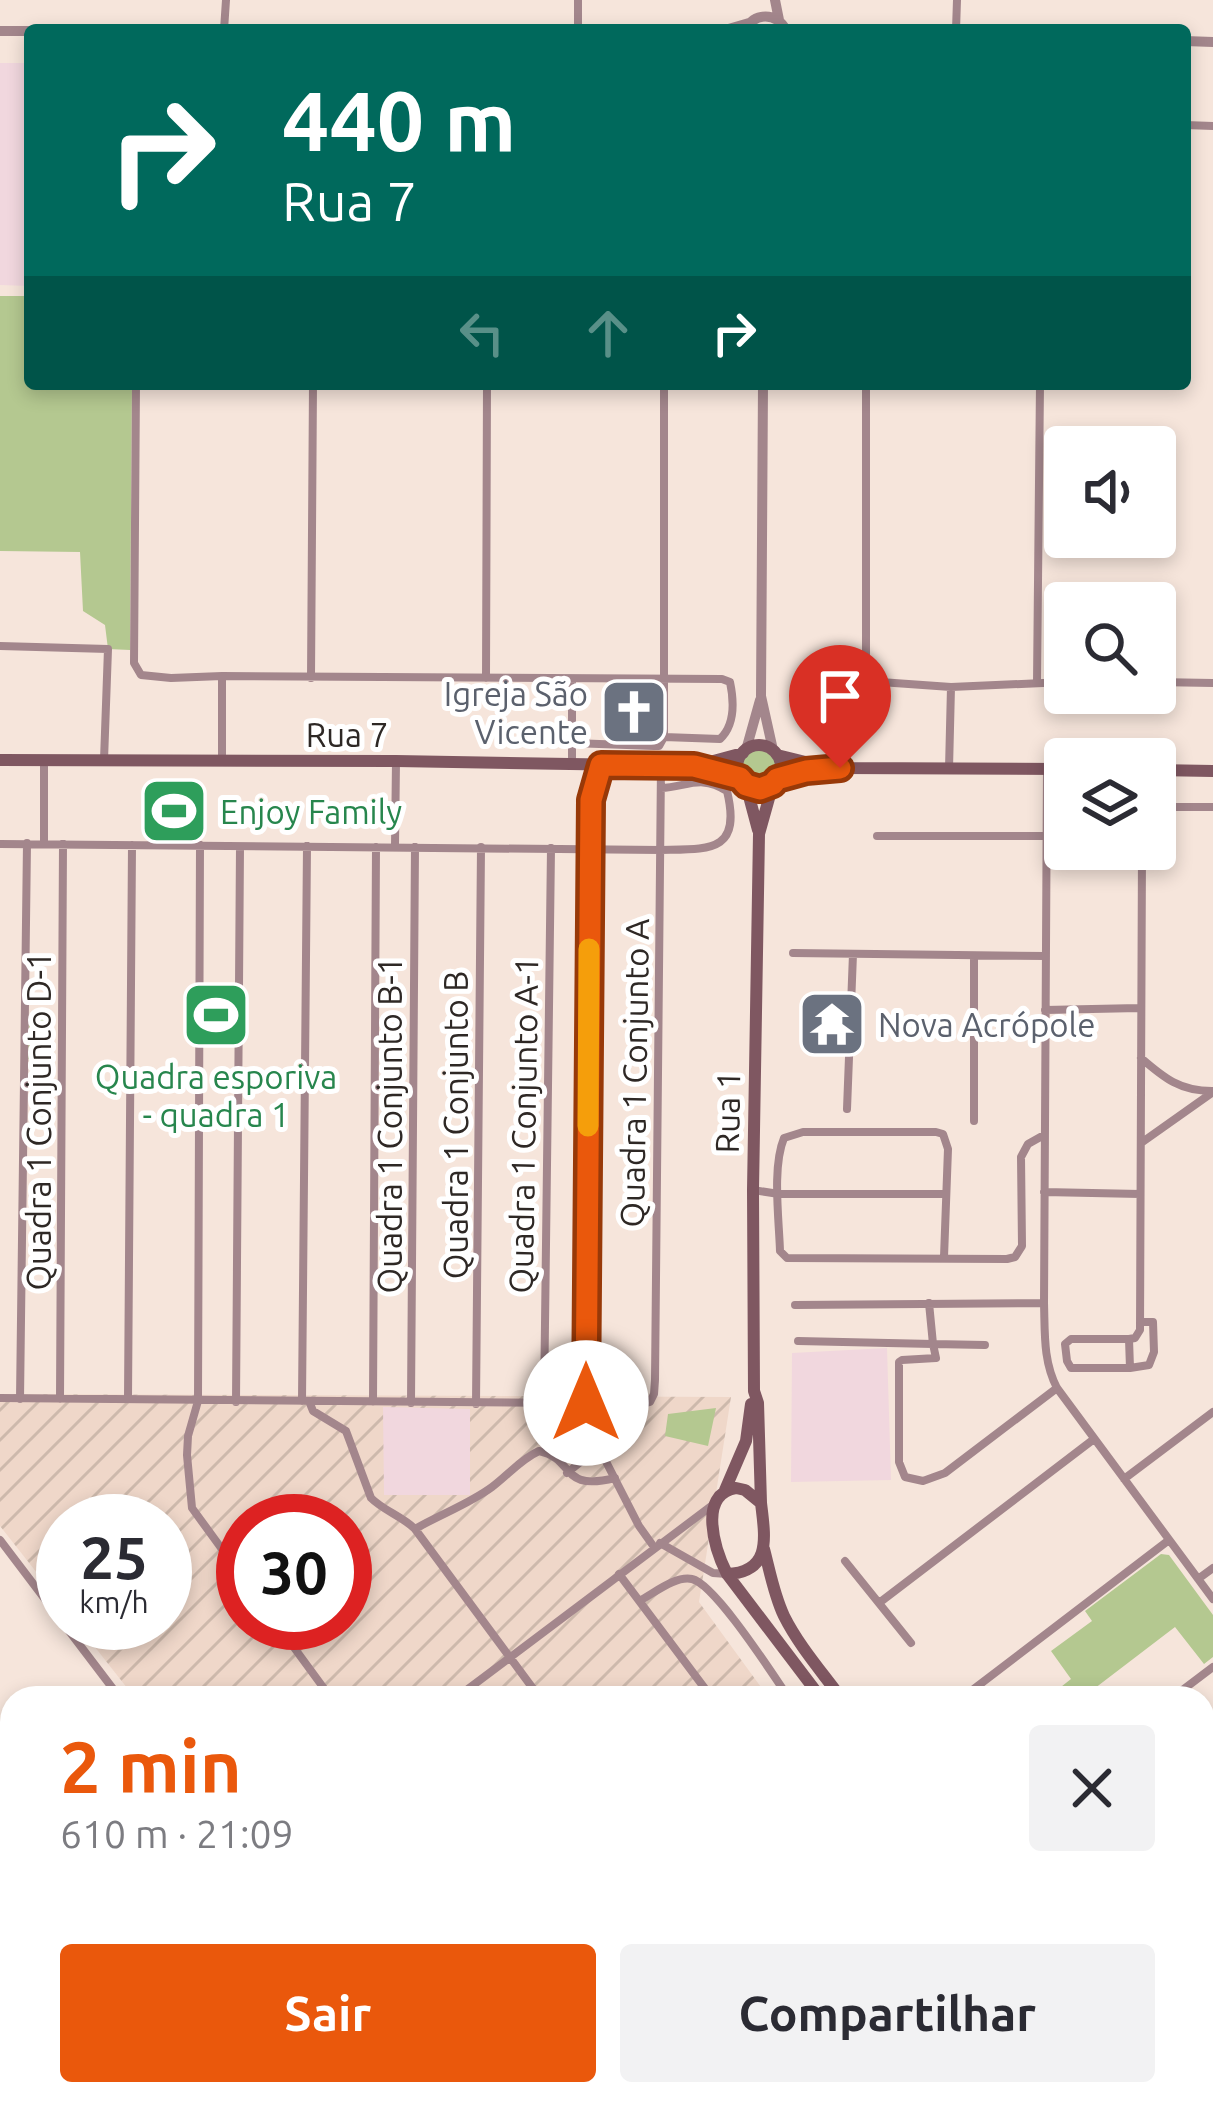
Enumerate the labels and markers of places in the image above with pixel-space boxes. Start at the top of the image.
pin [789,645,891,768]
place label: Igreja São Vicente [444,675,588,750]
church icon: Igreja São Vicente [599,677,669,747]
sports icon: Enjoy Family [139,776,209,846]
place label: Enjoy Family [220,793,402,830]
sports icon: Quadra esporiva - quadra 1 [181,980,251,1050]
temple icon: Nova Acrópole [797,989,867,1059]
place label: Nova Acrópole [878,1006,1095,1043]
place label: Quadra esporiva - quadra 1 [95,1058,337,1133]

